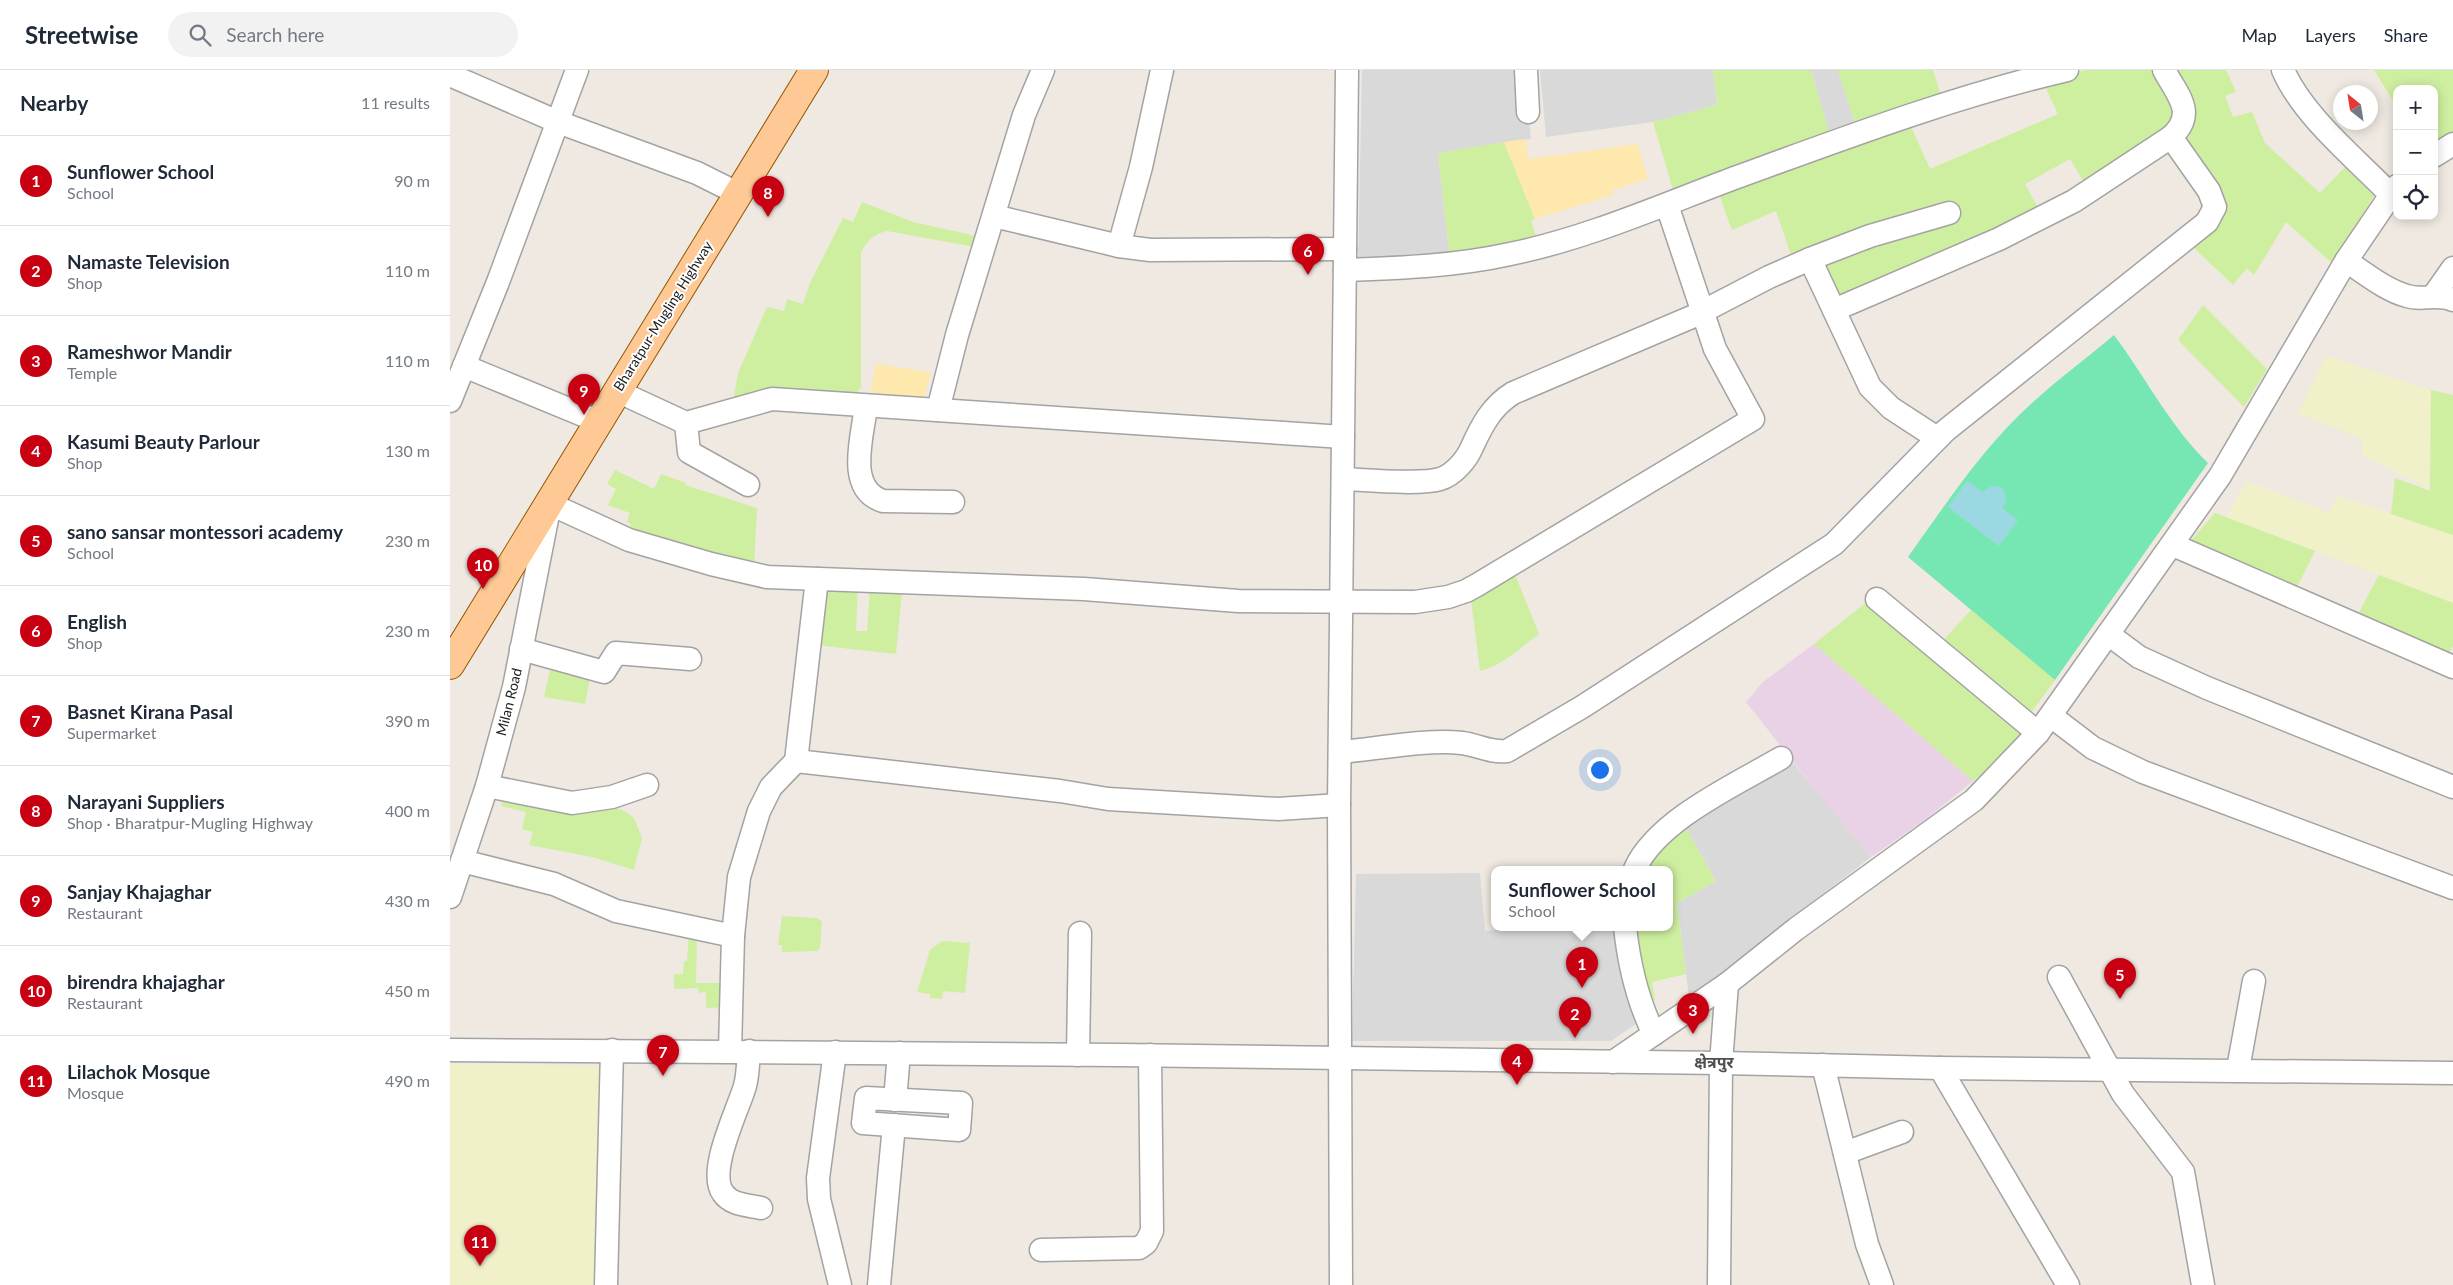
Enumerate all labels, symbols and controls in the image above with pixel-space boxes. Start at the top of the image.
search box [168,12,518,57]
text: Streetwise [25,20,138,49]
icon: search [186,21,214,49]
text: Search here [226,23,324,46]
text: Map [2241,24,2277,46]
text: Layers [2305,24,2356,46]
text: Share [2384,24,2428,46]
north arrow [2333,85,2378,130]
map controls [2393,85,2438,220]
button: + [2393,85,2438,130]
text: Nearby [20,90,88,115]
text: 11 results [361,93,430,112]
button: − [2393,130,2438,175]
text: Sunflower School [67,160,214,183]
text: 1 [31,171,41,190]
text: 90 m [394,171,430,190]
button: locate [2393,175,2438,220]
pin: 8 [752,176,784,217]
text: School [67,183,114,202]
pin: 6 [1292,234,1324,275]
street label: Bharatpur-Mugling Highway [609,237,716,394]
text: Namaste Television [67,250,230,273]
text: 2 [31,261,41,280]
text: 110 m [385,261,430,280]
text: Shop [67,273,103,292]
text: Rameshwor Mandir [67,340,232,363]
text: 3 [31,351,41,370]
text: 110 m [385,351,430,370]
text: Temple [67,363,117,382]
pin: 9 [568,374,600,415]
text: Kasumi Beauty Parlour [67,430,260,453]
text: 4 [31,441,41,460]
text: 130 m [385,441,430,460]
text: Shop [67,453,103,472]
text: sano sansar montessori academy [67,520,343,543]
text: 5 [31,531,41,550]
text: 230 m [385,531,430,550]
text: School [67,543,114,562]
pin: 10 [467,548,499,589]
text: English [67,610,127,633]
text: 6 [31,621,41,640]
text: 230 m [385,621,430,640]
text: Shop [67,633,103,652]
street label: Milan Road [492,666,525,737]
text: Basnet Kirana Pasal [67,700,233,723]
text: 7 [31,711,41,730]
text: 390 m [385,711,430,730]
text: Supermarket [67,723,156,742]
your location [1587,757,1613,783]
text: Narayani Suppliers [67,790,225,813]
text: 8 [31,801,41,820]
text: 400 m [385,801,430,820]
text: Shop · Bharatpur-Mugling Highway [67,813,313,832]
popup [1491,866,1673,931]
text: Sunflower School [1508,878,1656,901]
text: Sanjay Khajaghar [67,880,211,903]
text: 9 [31,891,41,910]
text: 430 m [385,891,430,910]
text: School [1508,901,1555,920]
text: Restaurant [67,903,143,922]
pin: 1 [1566,947,1598,988]
pin: 5 [2104,958,2136,999]
text: birendra khajaghar [67,970,225,993]
text: 10 [27,981,45,1000]
text: 450 m [385,981,430,1000]
text: Restaurant [67,993,143,1012]
pin: 3 [1677,993,1709,1034]
pin: 2 [1559,997,1591,1038]
pin: 7 [647,1035,679,1076]
pin: 4 [1501,1044,1533,1085]
district label: क्षेत्रपुर [1694,1052,1735,1073]
text: Lilachok Mosque [67,1060,210,1083]
text: 11 [27,1071,45,1090]
text: 490 m [385,1071,430,1090]
text: Mosque [67,1083,124,1102]
pin: 11 [464,1225,496,1266]

